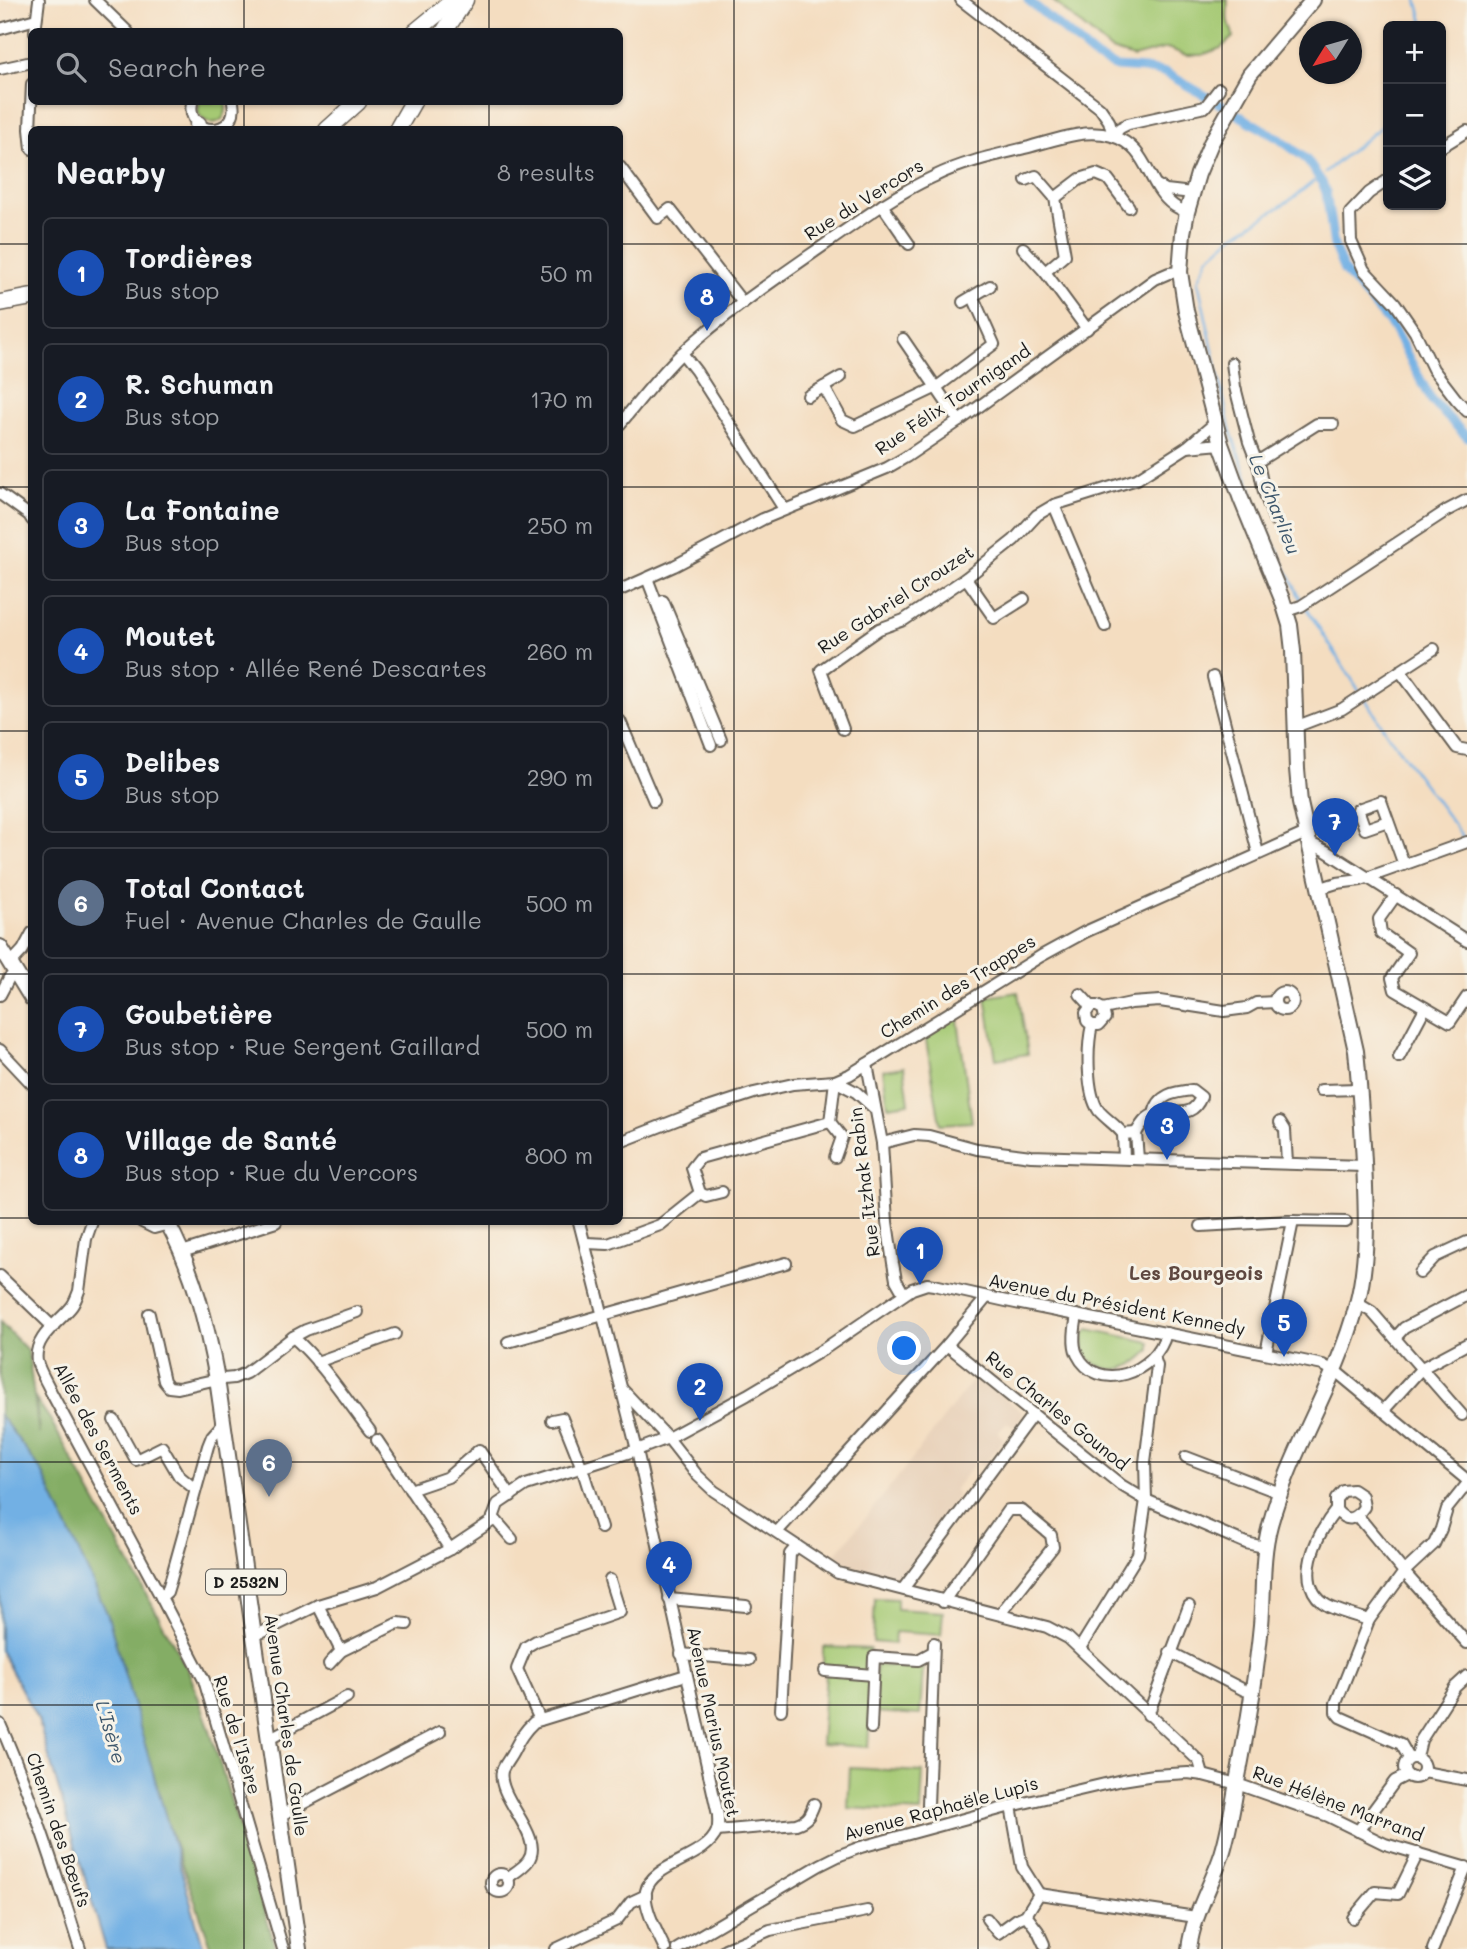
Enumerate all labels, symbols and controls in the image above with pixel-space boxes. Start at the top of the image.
north arrow [1299,21,1362,84]
map controls [1383,21,1446,210]
button: + [1383,21,1446,84]
search box [28,28,623,105]
icon: search [52,48,90,86]
text: Search here [108,50,266,84]
button: − [1383,84,1446,147]
button: layers [1383,147,1446,210]
text: Nearby [56,152,166,192]
street label: Rue du Vercors [799,153,928,245]
text: 8 results [497,157,595,187]
text: Tordières [125,241,253,275]
text: 1 [76,258,86,288]
text: 50 m [540,258,593,288]
pin: 8 [684,273,730,331]
text: Bus stop [125,275,220,305]
street label: Rue Félix Tournigand [870,338,1035,460]
text: R. Schuman [125,367,274,401]
text: 2 [75,384,87,414]
text: 170 m [530,384,593,414]
text: Bus stop [125,401,220,431]
water label: Le Charlieu [1244,450,1307,558]
text: La Fontaine [125,493,280,527]
text: 3 [74,510,88,540]
text: 250 m [527,510,593,540]
text: Bus stop [125,527,220,557]
street label: Rue Gabriel Crouzet [813,540,978,659]
text: Moutet [125,619,215,653]
text: 4 [74,636,88,666]
text: 260 m [526,636,593,666]
text: Bus stop · Allée René Descartes [125,653,487,683]
text: Delibes [125,745,220,779]
text: 5 [74,762,88,792]
text: 290 m [527,762,593,792]
text: Bus stop [125,779,220,809]
pin: 7 [1312,798,1358,856]
text: Total Contact [125,871,305,905]
text: 6 [74,888,88,918]
text: 500 m [526,888,593,918]
text: Fuel · Avenue Charles de Gaulle [125,905,482,935]
street label: Chemin des Trappes [875,929,1040,1044]
text: Goubetière [125,997,273,1031]
text: 7 [75,1014,87,1044]
text: 500 m [526,1014,593,1044]
text: Bus stop · Rue Sergent Gaillard [125,1031,480,1061]
pin: 3 [1144,1102,1190,1160]
street label: Rue Itzhak Rabin [843,1106,885,1258]
text: Village de Santé [125,1123,337,1157]
text: 8 [74,1140,88,1170]
text: 800 m [525,1140,593,1170]
text: Bus stop · Rue du Vercors [125,1157,418,1187]
pin: 1 [897,1227,943,1285]
district label: Les Bourgeois [1129,1260,1263,1285]
street label: Avenue du Président Kennedy [987,1267,1248,1341]
pin: 5 [1261,1299,1307,1357]
your location [887,1331,921,1365]
street label: Rue Charles Gounod [981,1345,1134,1475]
street label: Allée des Serments [49,1358,149,1519]
pin: 2 [677,1363,723,1421]
pin: 6 [246,1439,292,1497]
pin: 4 [646,1541,692,1599]
road number: D 2532N [206,1570,286,1594]
street label: Avenue Charles de Gaulle [259,1612,314,1838]
street label: Avenue Marius Moutet [682,1624,746,1819]
street label: Rue de l'Isère [208,1672,267,1797]
water label: L'Isère [91,1697,132,1766]
street label: Chemin des Bœufs [21,1749,97,1910]
street label: Rue Hélène Marrand [1250,1759,1427,1847]
street label: Avenue Raphaële Lupis [841,1770,1041,1846]

